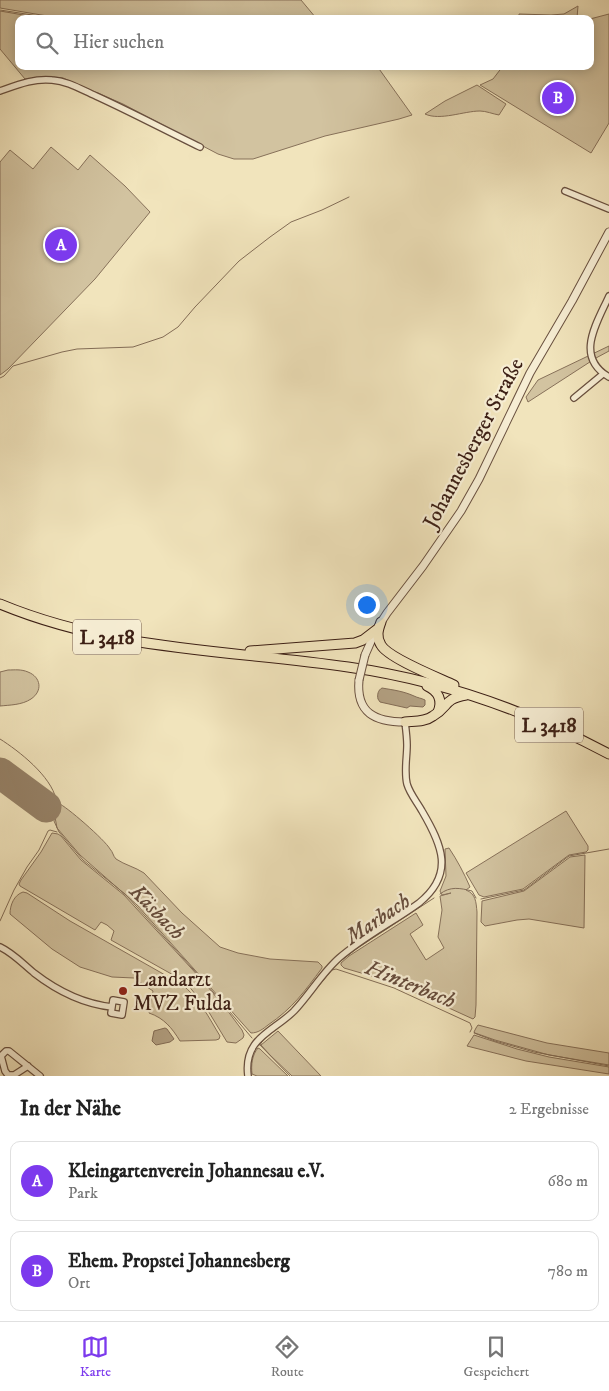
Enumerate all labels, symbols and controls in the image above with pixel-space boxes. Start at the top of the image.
search box [15,15,594,70]
icon: search [33,29,61,57]
text: Hier suchen [73,31,164,54]
pin: B [542,79,574,117]
pin: A [45,226,77,264]
street label: Johannesberger Straße [417,354,530,535]
your location [354,592,380,618]
road number: L 3418 [73,620,141,654]
road number: L 3418 [515,708,583,742]
water label: Käsbach [123,878,190,946]
water label: Marbach [338,888,416,952]
water label: Hinterbach [361,954,459,1015]
place label: Landarzt MVZ Fulda [133,967,232,1017]
marker: Landarzt MVZ Fulda [117,985,129,997]
text: In der Nähe [20,1096,121,1122]
text: 2 Ergebnisse [509,1099,589,1119]
text: Kleingartenverein Johannesau e.V. [68,1160,325,1183]
text: A [32,1171,42,1191]
text: 680 m [548,1171,588,1191]
text: Park [68,1183,98,1203]
text: Ehem. Propstei Johannesberg [68,1250,290,1273]
text: B [32,1261,42,1281]
text: 780 m [548,1261,588,1281]
text: Ort [68,1273,90,1293]
tab: Karte [80,1333,111,1381]
tab: Route [271,1333,304,1381]
tab: Gespeichert [464,1333,529,1381]

